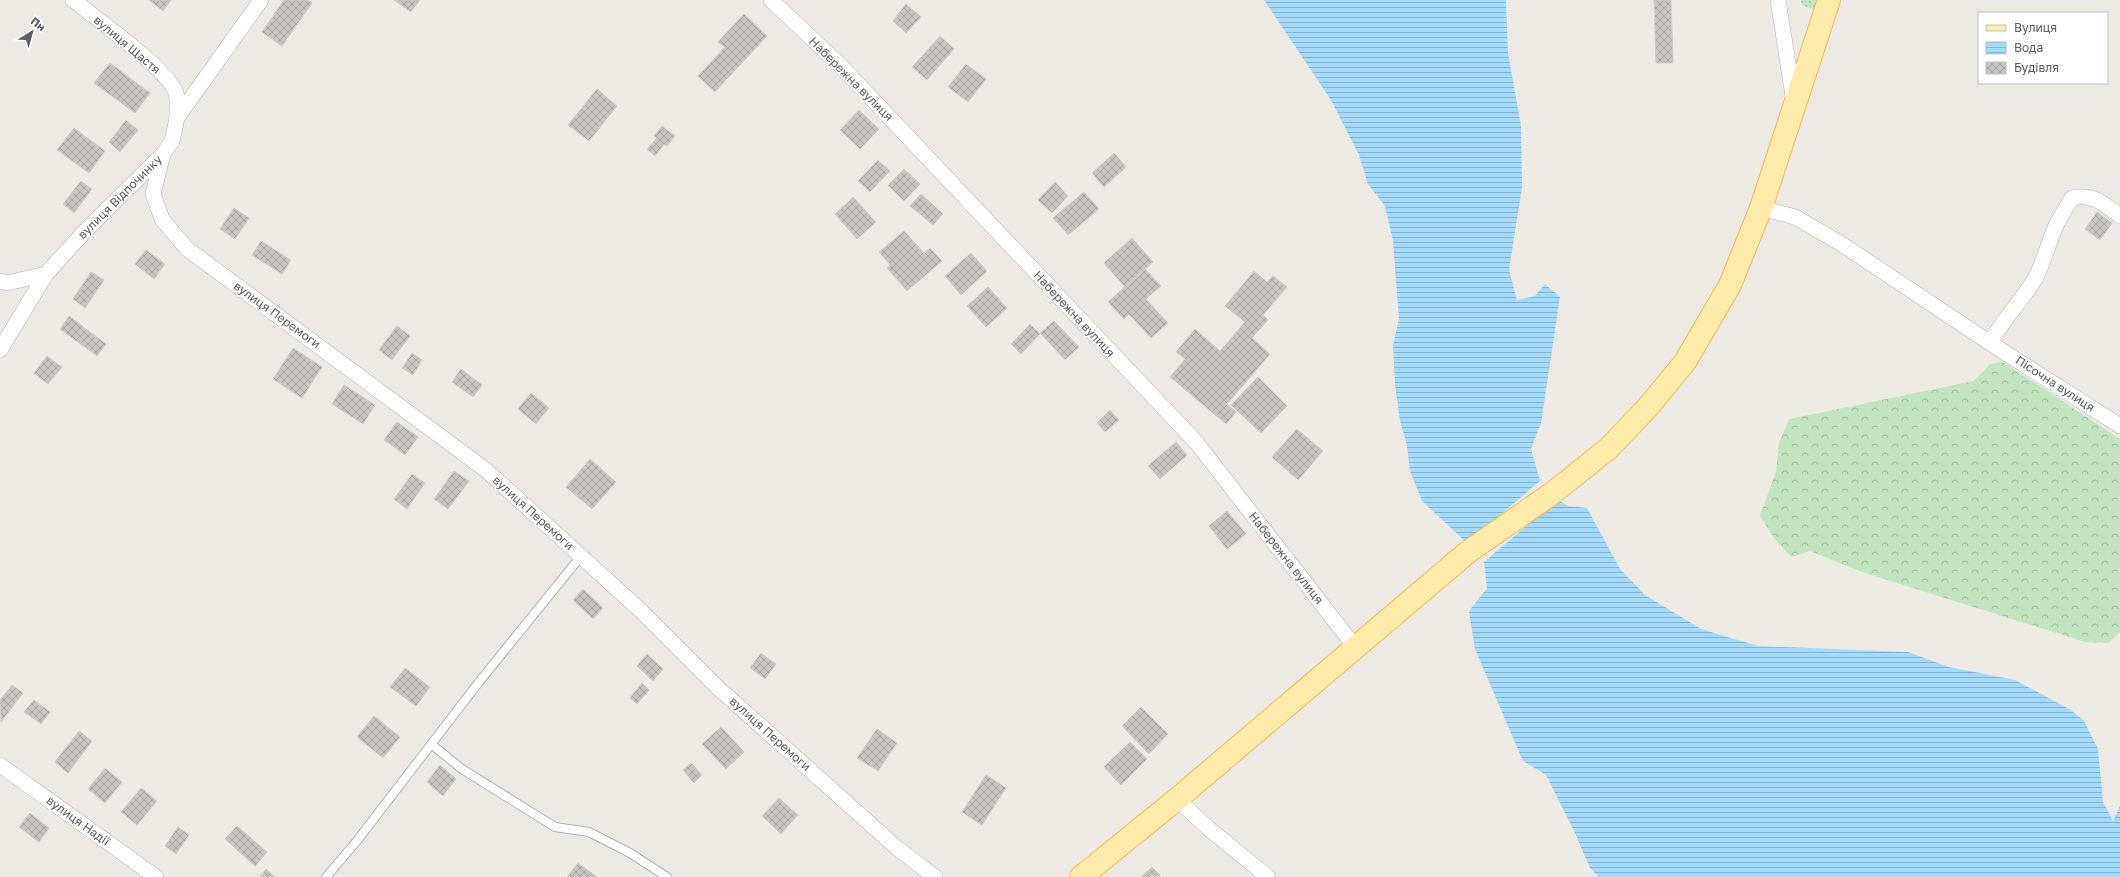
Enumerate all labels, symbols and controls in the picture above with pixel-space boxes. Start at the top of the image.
north arrow [12,12,52,52]
street label: вулиця Щастя [91,12,164,77]
legend [1978,12,2108,84]
text: Пн [28,14,48,33]
text: Вулиця [2014,20,2057,35]
street label: Набережна вулиця [806,34,896,124]
text: Вода [2014,40,2043,55]
text: Будівля [2014,60,2059,75]
street label: вулиця Відпочинку [74,151,165,242]
street label: Набережна вулиця [1030,267,1118,360]
street label: вулиця Перемоги [231,278,324,351]
street label: Пісочна вулиця [2013,352,2098,415]
street label: вулиця Перемоги [490,472,577,553]
street label: Набережна вулиця [1246,509,1327,607]
street label: вулиця Перемоги [727,693,814,774]
street label: вулиця Надії [44,793,113,849]

